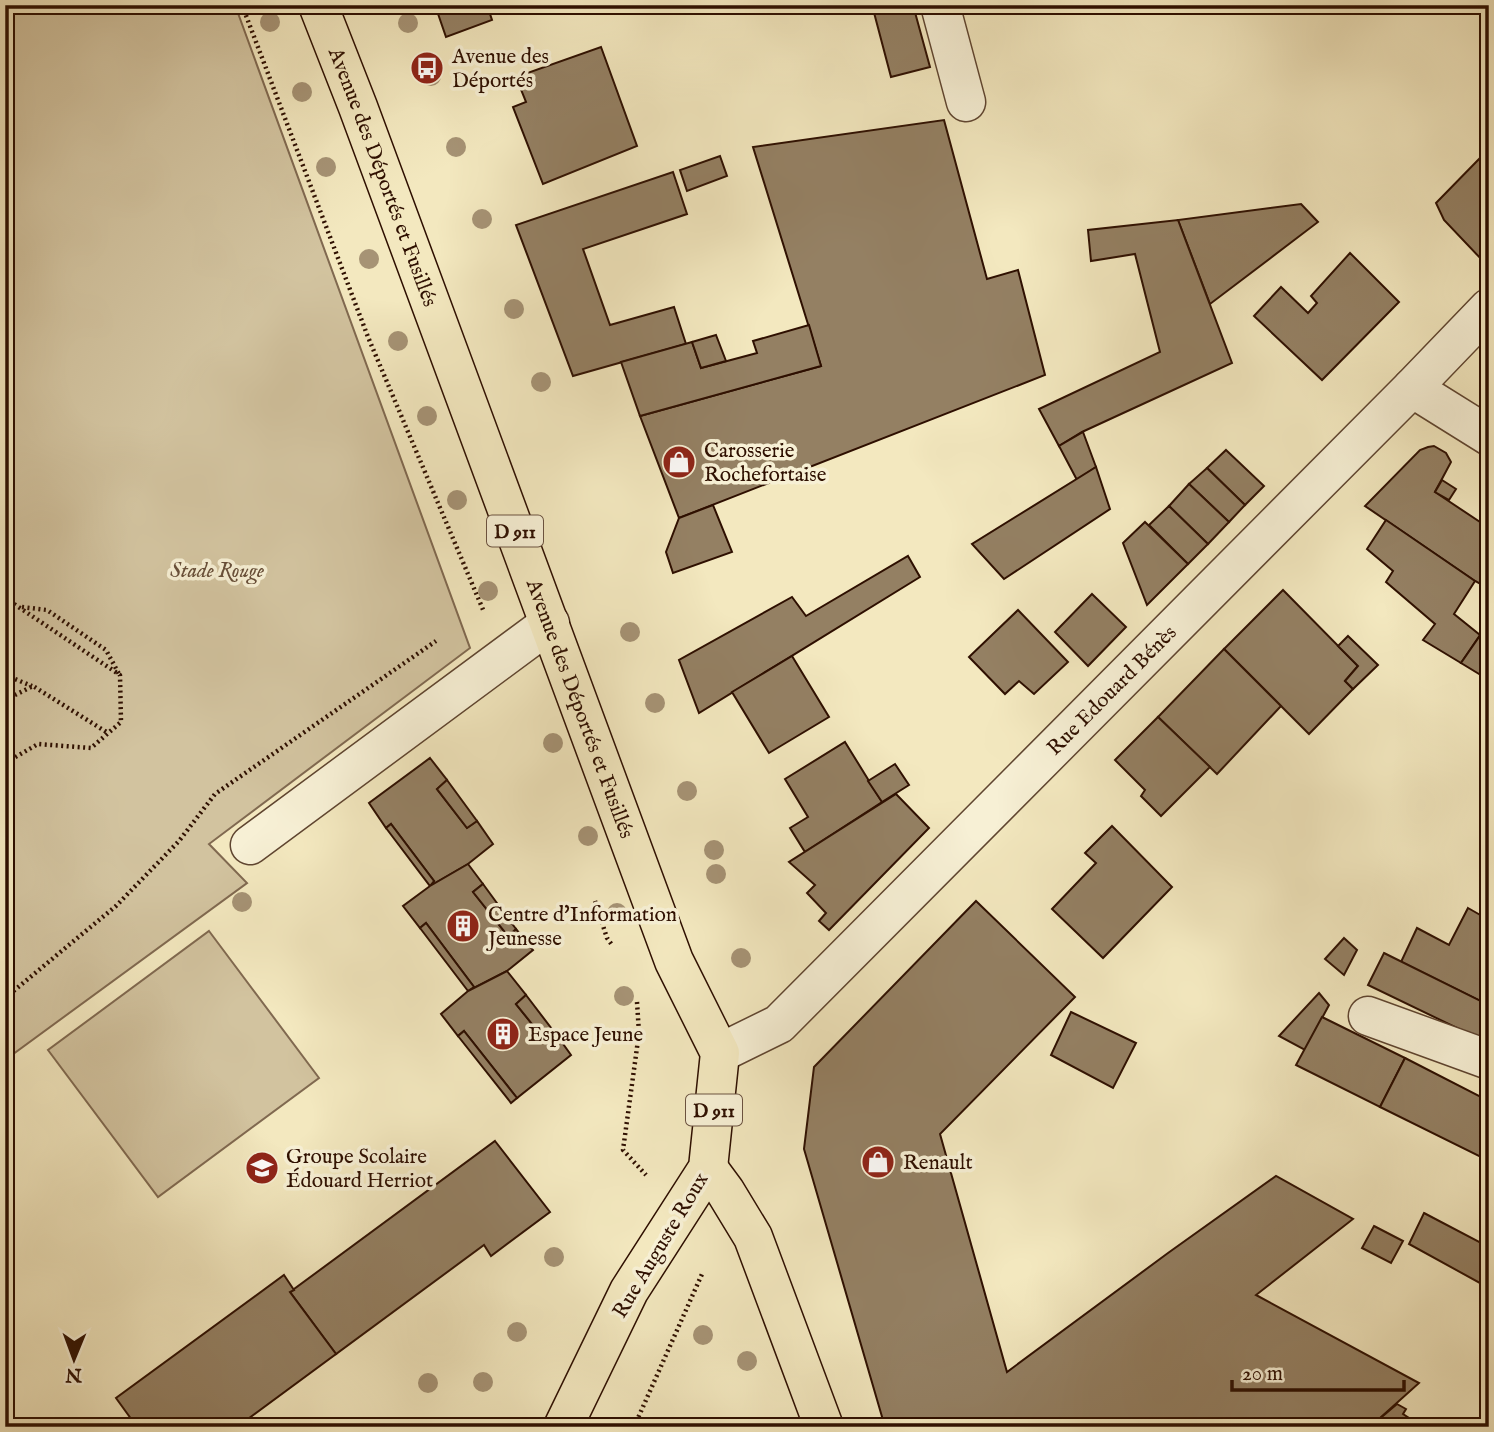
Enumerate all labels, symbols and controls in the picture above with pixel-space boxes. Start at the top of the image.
street label: Avenue des Déportés et Fusillés [321,43,443,311]
place label: Avenue des Déportés [451,44,549,95]
bus stop icon: Avenue des Déportés [408,49,446,87]
place label: Carosserie Rochefortaise [704,438,827,489]
shop icon: Carosserie Rochefortaise [660,443,698,481]
road number: D 911 [487,516,543,546]
park label: Stade Rouge [170,558,264,585]
street label: Avenue des Déportés et Fusillés [519,575,639,842]
street label: Rue Edouard Bénès [1042,620,1183,762]
place label: Centre d'Information Jeunesse [486,902,677,953]
building icon: Centre d'Information Jeunesse [444,907,482,945]
building icon: Espace Jeune [484,1015,522,1053]
place label: Espace Jeune [528,1022,643,1049]
road number: D 911 [686,1094,742,1126]
shop icon: Renault [859,1143,897,1181]
place label: Groupe Scolaire Édouard Herriot [286,1144,433,1195]
school or university icon: Groupe Scolaire Édouard Herriot [243,1149,281,1187]
place label: Renault [903,1150,973,1177]
street label: Rue Auguste Roux [607,1168,715,1324]
north arrow [38,1324,108,1394]
scale bar [1232,1348,1403,1392]
text: 20 m [1242,1361,1283,1388]
text: N [65,1362,83,1386]

